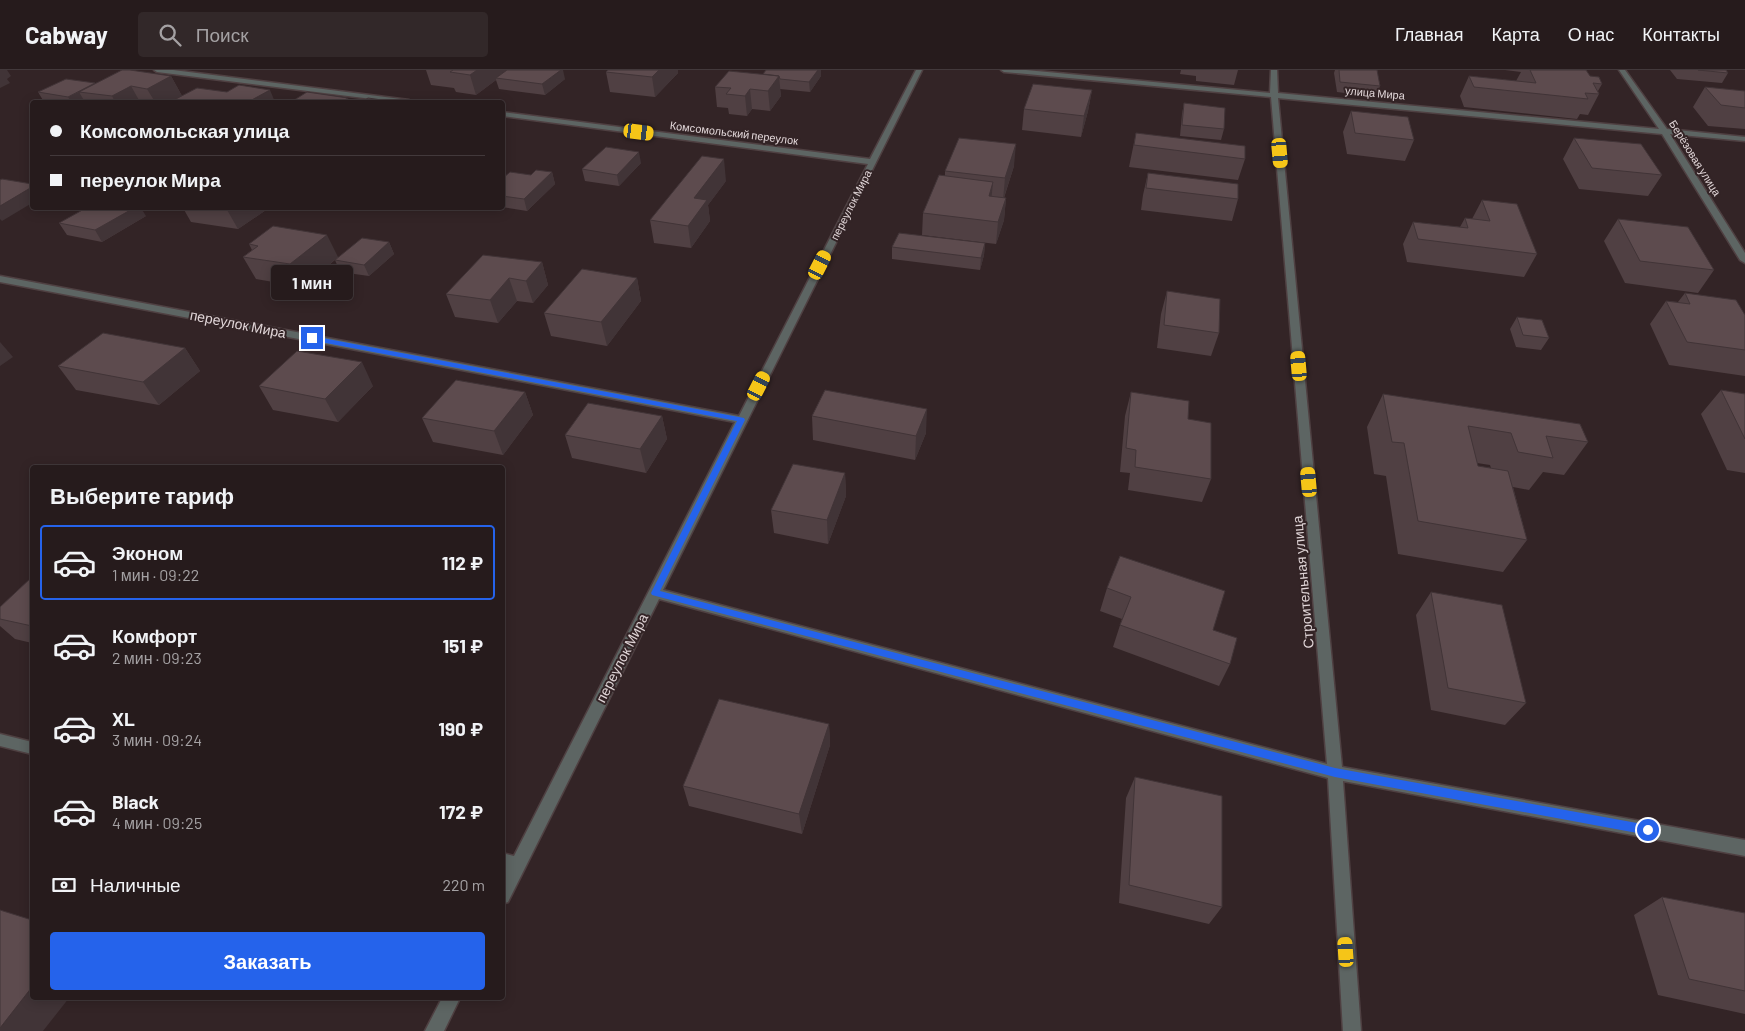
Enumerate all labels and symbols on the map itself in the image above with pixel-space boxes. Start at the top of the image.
street label: улица Мира [1345,83,1406,102]
street label: Берёзовая улица [1667,117,1724,199]
street label: Комсомольский переулок [669,118,799,147]
car [623,123,654,141]
car [1271,137,1288,169]
street label: переулок Мира [827,167,874,242]
car [806,248,833,282]
callout: 1 мин [271,266,353,300]
street label: переулок Мира [189,306,288,341]
route end [301,327,323,349]
car [1290,350,1307,382]
car [745,369,772,403]
car [1300,466,1317,498]
street label: Строительная улица [1288,515,1317,649]
street label: переулок Мира [592,610,651,705]
route start [1637,819,1659,841]
car [1337,937,1354,967]

